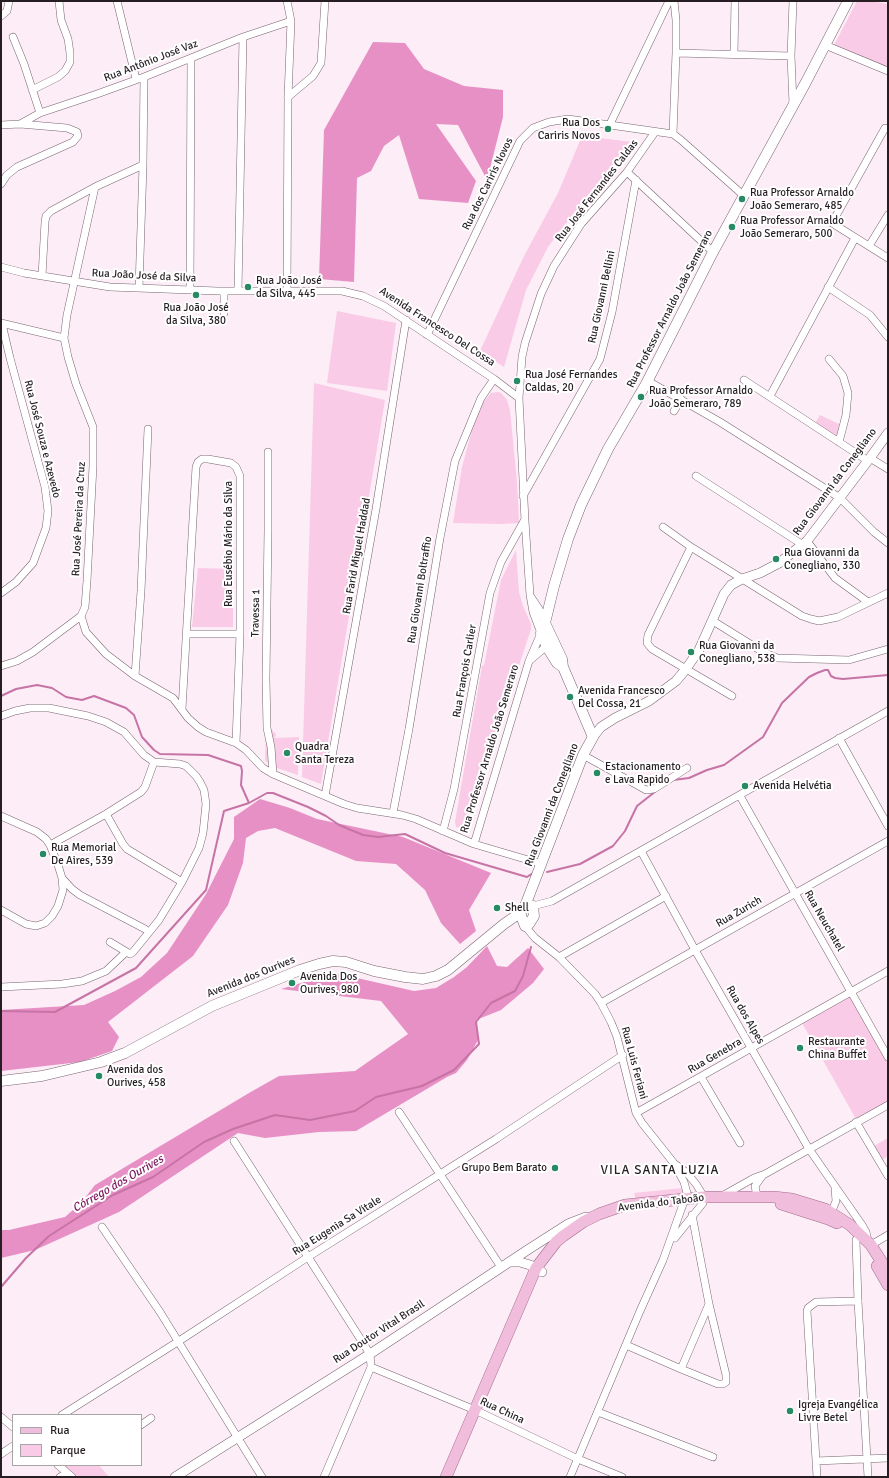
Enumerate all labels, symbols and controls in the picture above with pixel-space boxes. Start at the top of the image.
street label: Rua Antônio José Vaz [102,37,200,85]
place label: Rua Dos Cariris Novos [538,116,600,142]
marker: Rua Dos Cariris Novos [603,124,613,134]
street label: Rua dos Cariris Novos [460,136,516,232]
street label: Rua José Fernandes Caldas [553,137,641,245]
place label: Rua Professor Arnaldo João Semeraro, 485 [750,186,854,212]
marker: Rua Professor Arnaldo João Semeraro, 485 [737,194,747,204]
place label: Rua Professor Arnaldo João Semeraro, 500 [740,214,844,240]
marker: Rua Professor Arnaldo João Semeraro, 500 [727,222,737,232]
street label: Rua Professor Arnaldo João Semeraro [624,228,716,390]
street label: Rua Giovanni Bellini [586,249,618,345]
street label: Rua João José da Silva [91,267,197,285]
place label: Rua João José da Silva, 445 [256,274,322,300]
marker: Rua João José da Silva, 445 [243,282,253,292]
street label: Avenida Francesco Del Cossa [377,285,497,369]
marker: Rua João José da Silva, 380 [191,290,201,300]
place label: Rua João José da Silva, 380 [163,301,229,327]
place label: Rua José Fernandes Caldas, 20 [525,368,617,394]
marker: Rua José Fernandes Caldas, 20 [512,376,522,386]
street label: Rua José Souza e Azevedo [21,379,63,499]
place label: Rua Professor Arnaldo João Semeraro, 789 [649,384,753,410]
marker: Rua Professor Arnaldo João Semeraro, 789 [636,392,646,402]
street label: Rua Giovanni da Conegliano [790,426,880,538]
street label: Rua José Pereira da Cruz [69,461,89,577]
street label: Rua Eusébio Mário da Silva [222,481,236,607]
street label: Rua Farid Miguel Haddad [340,497,374,615]
street label: Rua Giovanni Boltraffio [405,535,435,645]
place label: Rua Giovanni da Conegliano, 330 [784,546,860,572]
marker: Rua Giovanni da Conegliano, 330 [771,554,781,564]
street label: Travessa 1 [249,589,263,637]
street label: Rua François Carlier [450,623,480,719]
place label: Rua Giovanni da Conegliano, 538 [699,639,775,665]
marker: Rua Giovanni da Conegliano, 538 [686,647,696,657]
street label: Rua Professor Arnaldo João Semeraro [458,663,522,835]
place label: Avenida Francesco Del Cossa, 21 [578,684,665,710]
marker: Avenida Francesco Del Cossa, 21 [565,692,575,702]
place label: Quadra Santa Tereza [295,740,354,766]
street label: Rua Giovanni da Conegliano [522,742,582,868]
marker: Quadra Santa Tereza [282,748,292,758]
place label: Estacionamento e Lava Rapido [605,760,681,786]
marker: Estacionamento e Lava Rapido [592,768,602,778]
place label: Avenida Helvétia [753,779,832,793]
marker: Avenida Helvétia [740,781,750,791]
place label: Rua Memorial De Aires, 539 [51,841,116,867]
marker: Rua Memorial De Aires, 539 [38,849,48,859]
street label: Rua Neuchatel [801,888,847,954]
street label: Rua Zurich [714,894,764,930]
place label: Shell [505,901,529,915]
marker: Shell [492,903,502,913]
street label: Avenida dos Ourives [205,953,297,1001]
place label: Avenida Dos Ourives, 980 [300,970,359,996]
marker: Avenida Dos Ourives, 980 [287,978,297,988]
street label: Rua dos Alpes [723,983,767,1047]
street label: Rua Luis Feriani [618,1025,650,1101]
street label: Rua Genebra [686,1035,744,1077]
place label: Restaurante China Buffet [808,1035,867,1061]
marker: Restaurante China Buffet [795,1043,805,1053]
place label: Avenida dos Ourives, 458 [107,1063,166,1089]
marker: Avenida dos Ourives, 458 [94,1071,104,1081]
water label: Córrego dos Ourives [70,1152,166,1216]
place label: Grupo Bem Barato [461,1161,547,1175]
marker: Grupo Bem Barato [550,1163,560,1173]
district label: VILA SANTA LUZIA [600,1163,720,1179]
street label: Avenida do Taboão [617,1191,705,1215]
street label: Rua Eugenia Sa Vitale [290,1193,384,1259]
street label: Rua Doutor Vital Brasil [331,1297,427,1367]
street label: Rua China [478,1395,526,1427]
place label: Igreja Evangélica Livre Betel [798,1398,878,1424]
marker: Igreja Evangélica Livre Betel [785,1406,795,1416]
legend [12,1414,142,1466]
text: Rua [50,1423,70,1438]
text: Parque [50,1443,86,1458]

